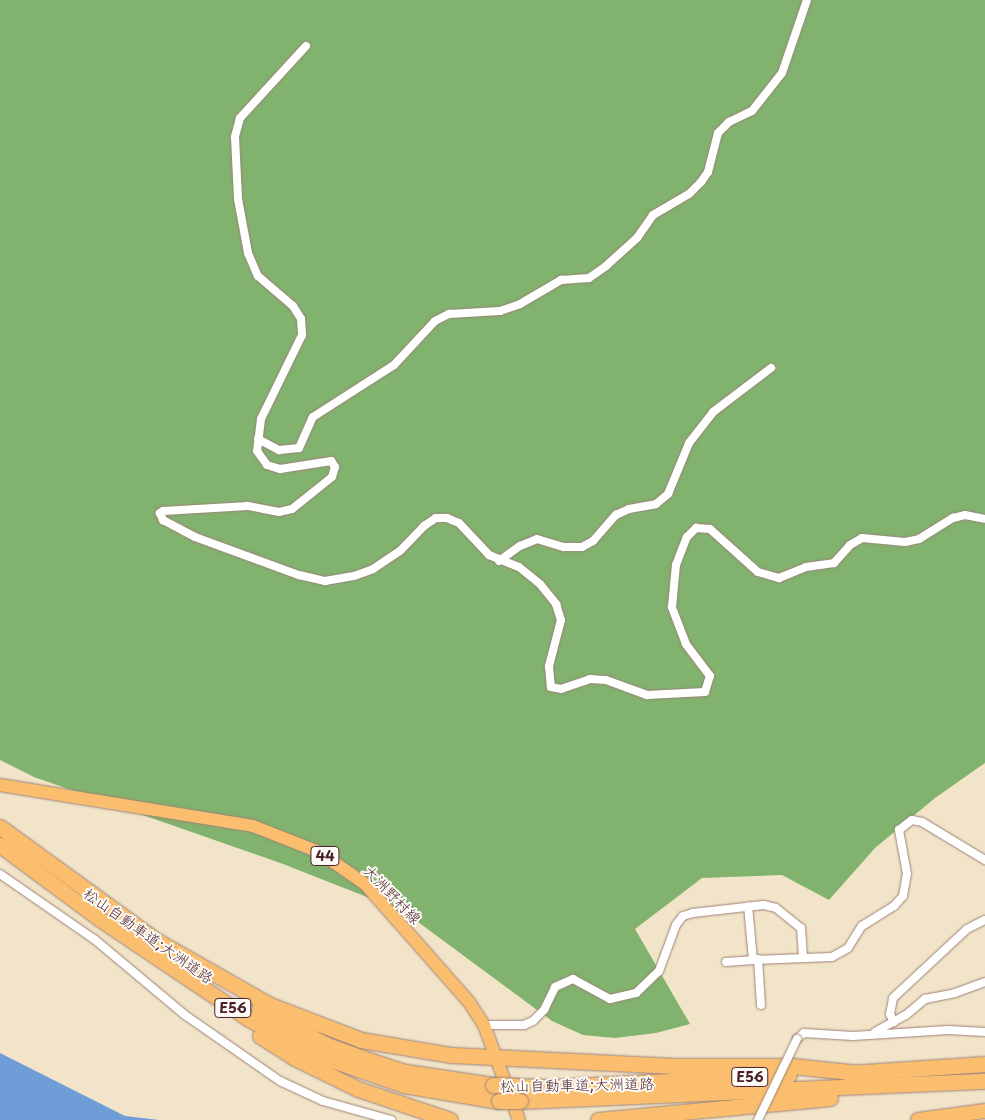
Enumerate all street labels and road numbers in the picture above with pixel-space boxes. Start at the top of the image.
road number: 44 [310,844,340,868]
street label: 大洲野村線 [360,861,426,927]
street label: 松山自動車道;大洲道路 [81,883,217,987]
road number: E56 [214,996,252,1020]
road number: E56 [731,1066,769,1088]
street label: 松山自動車道;大洲道路 [500,1074,654,1094]

